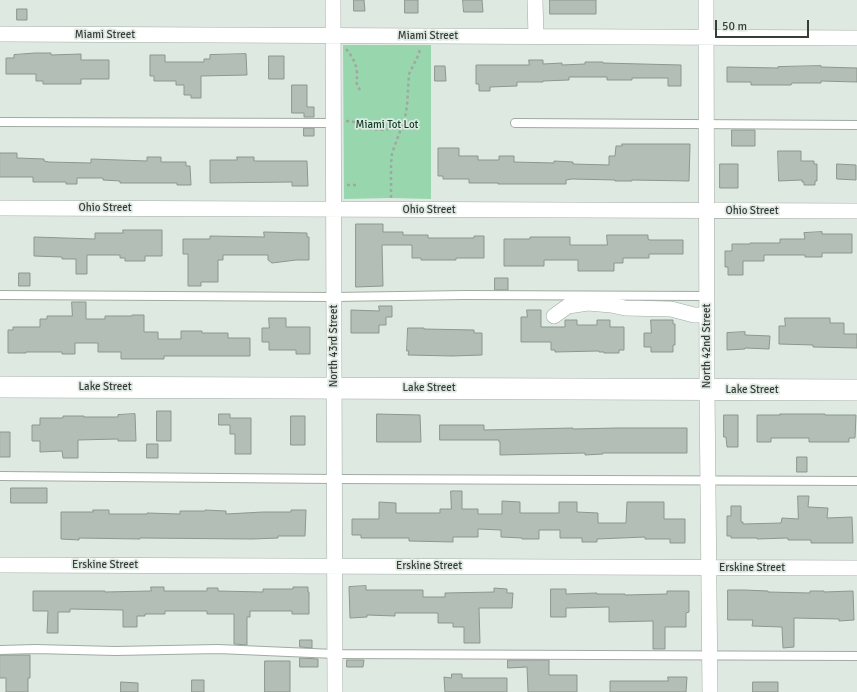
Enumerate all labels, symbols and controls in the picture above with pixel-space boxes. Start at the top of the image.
scale bar [717,12,811,38]
text: 50 m [722,19,747,34]
street label: Miami Street [75,28,135,42]
street label: Miami Street [398,29,458,43]
park label: Miami Tot Lot [356,118,418,132]
street label: Ohio Street [78,201,132,215]
street label: Ohio Street [402,203,456,217]
street label: Ohio Street [725,204,779,218]
street label: North 42nd Street [700,304,714,388]
street label: North 43rd Street [327,305,341,387]
street label: Lake Street [78,380,132,394]
street label: Lake Street [402,381,456,395]
street label: Lake Street [725,383,779,397]
street label: Erskine Street [72,558,138,572]
street label: Erskine Street [396,559,462,573]
street label: Erskine Street [719,561,785,575]

